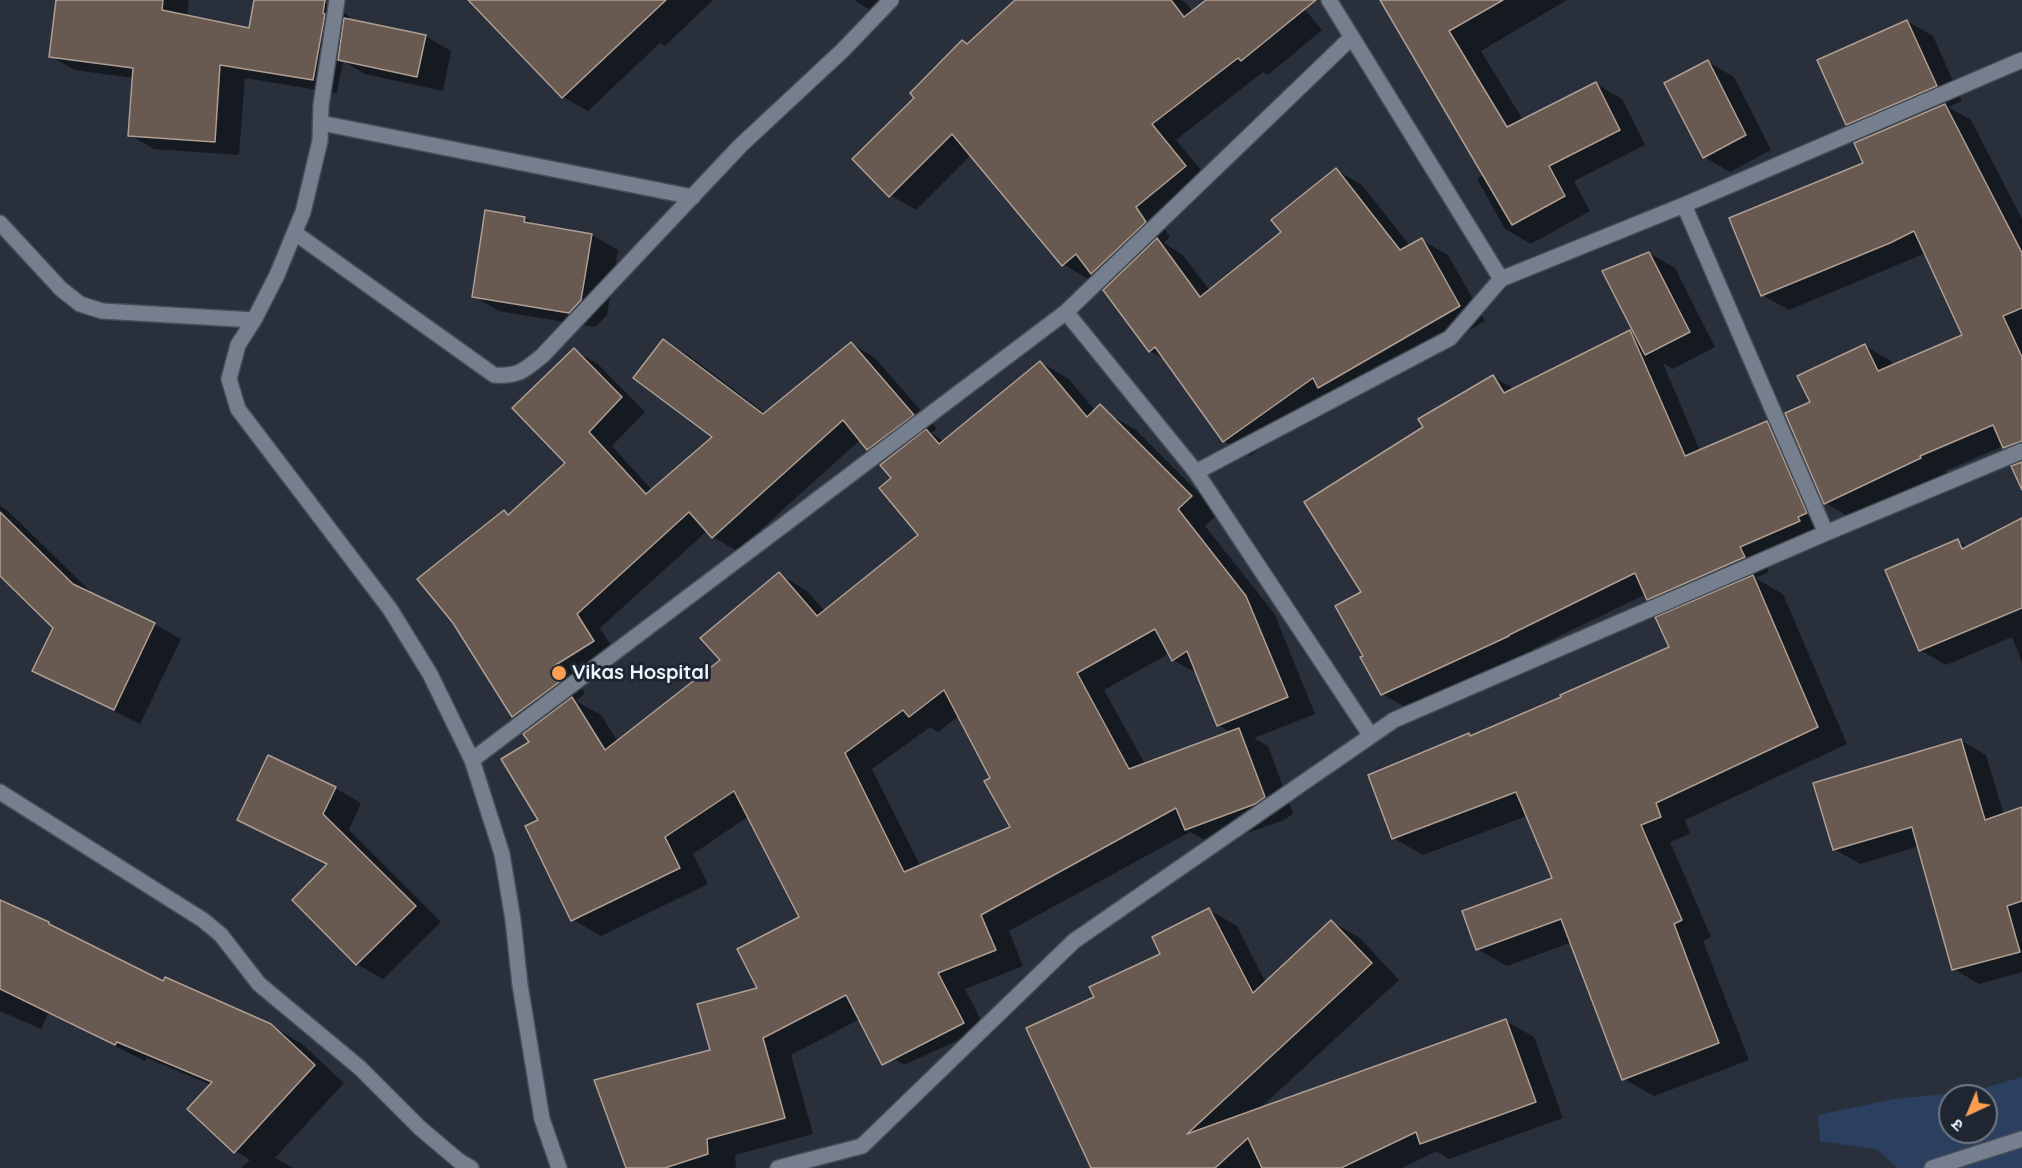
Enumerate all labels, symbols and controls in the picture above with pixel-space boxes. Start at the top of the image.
place label: Vikas Hospital [572,661,709,685]
marker: Vikas Hospital [550,664,568,682]
north arrow [1938,1084,1998,1144]
text: उ [1947,1115,1967,1136]

